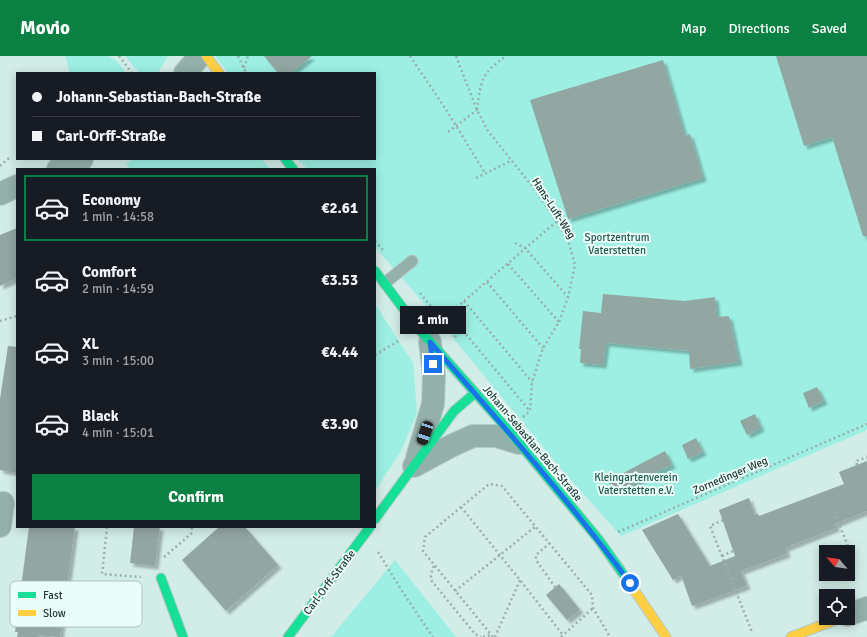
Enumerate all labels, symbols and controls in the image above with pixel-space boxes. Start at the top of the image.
text: Movio [20,16,70,40]
text: Map [681,20,707,37]
text: Directions [729,20,790,37]
text: Saved [812,20,847,37]
text: Johann-Sebastian-Bach-Straße [56,88,261,106]
text: Carl-Orff-Straße [56,127,166,145]
street label: Hans-Luft-Weg [529,175,578,241]
icon: car [34,190,70,226]
text: Economy [82,191,141,209]
text: €2.61 [321,199,358,217]
text: 1 min · 14:58 [82,209,154,225]
park label: Sportzentrum Vaterstetten [585,231,650,257]
icon: car [34,262,70,298]
text: Comfort [82,263,136,281]
text: €3.53 [321,271,358,289]
text: 2 min · 14:59 [82,281,154,297]
callout: 1 min [400,306,466,334]
text: 1 min [417,312,449,328]
icon: car [34,334,70,370]
text: XL [82,335,99,353]
text: €4.44 [321,343,358,361]
text: 3 min · 15:00 [82,353,154,369]
route end [424,355,442,373]
street label: Johann-Sebastian-Bach-Straße [480,383,585,504]
icon: car [34,406,70,442]
text: Black [82,407,119,425]
text: €3.90 [321,415,358,433]
car [415,420,435,446]
text: 4 min · 15:01 [82,425,154,441]
street label: Zornedinger Weg [691,454,770,497]
park label: Kleingartenverein Vaterstetten e.V. [594,471,678,497]
button: Confirm [32,474,360,520]
north arrow [819,545,855,581]
map controls [819,545,855,625]
street label: Carl-Orff-Straße [301,547,358,617]
route start [621,574,639,592]
legend [10,581,142,627]
text: Fast [43,589,63,602]
button: locate [819,589,855,625]
text: Slow [43,607,66,620]

